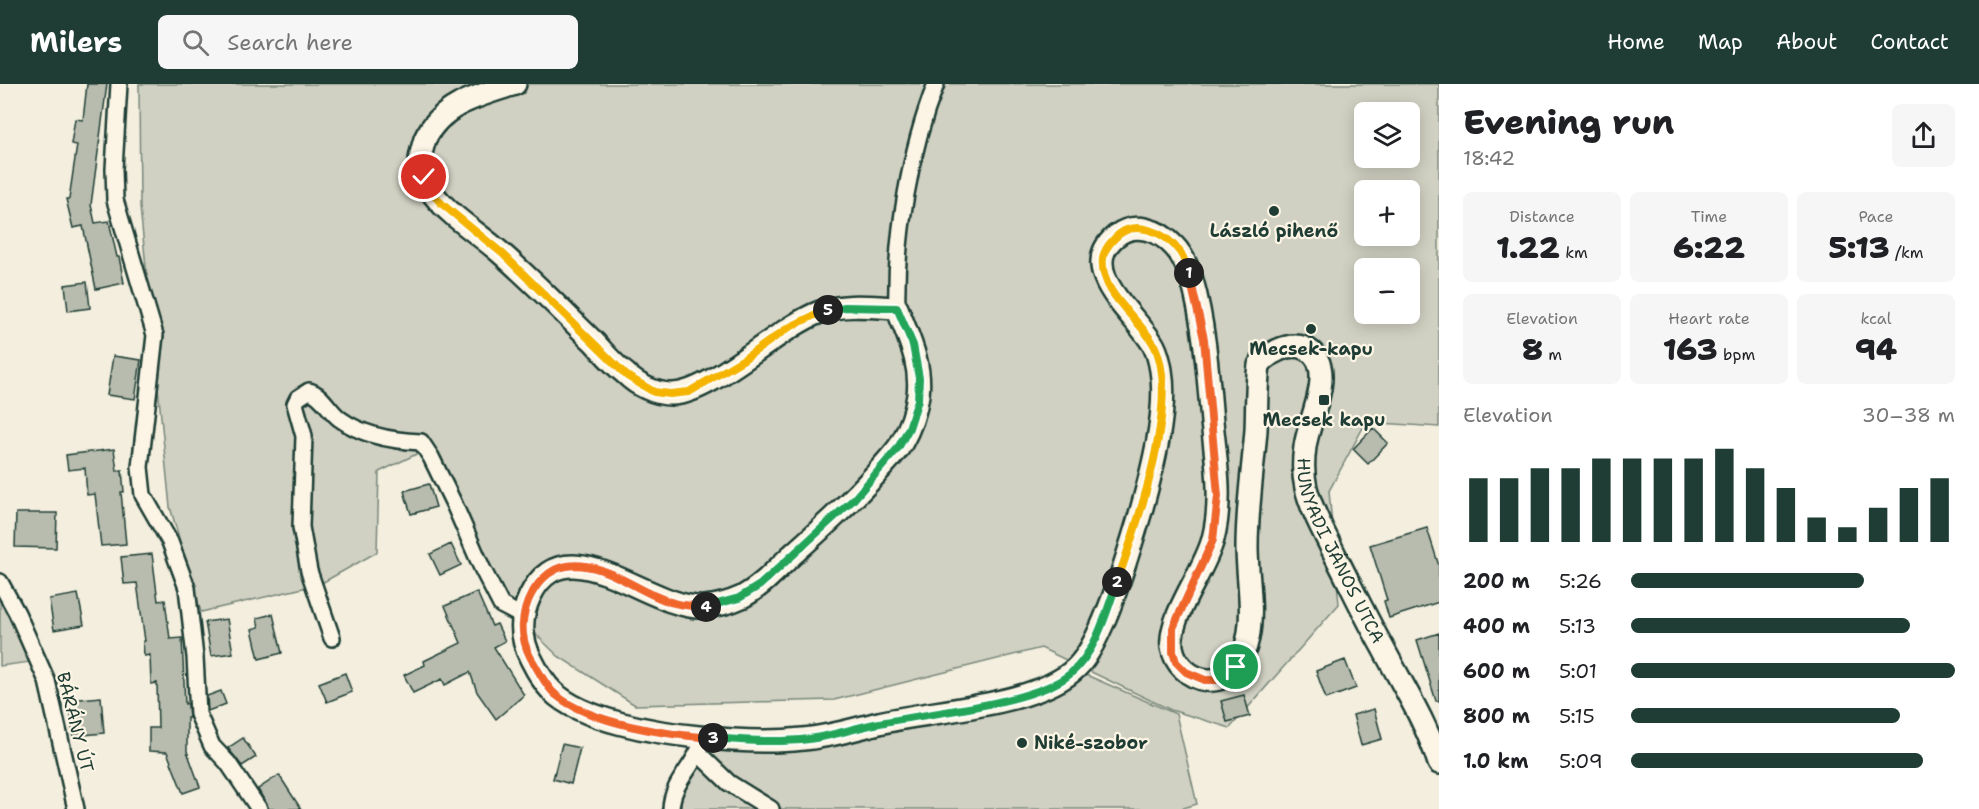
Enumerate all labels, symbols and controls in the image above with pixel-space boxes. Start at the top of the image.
search box [158,15,578,69]
text: Milers [30,23,122,61]
icon: search [179,26,212,59]
text: Search here [227,28,353,57]
text: Home [1607,28,1665,56]
text: Map [1698,28,1743,56]
text: About [1776,28,1837,56]
text: Contact [1870,28,1949,56]
text: Evening run [1463,100,1674,145]
map controls [1354,102,1420,324]
button: layers [1354,102,1420,168]
button: share [1892,104,1955,167]
text: 18:42 [1463,145,1515,171]
pin [398,151,449,202]
icon: check [407,160,440,193]
button: + [1354,180,1420,246]
marker: László pihenő [1267,204,1281,218]
text: Distance [1509,206,1575,227]
text: Time [1691,206,1727,227]
text: Pace [1858,206,1894,227]
place label: László pihenő [1210,219,1338,243]
text: 1.22 [1496,227,1560,268]
text: 6:22 [1673,227,1745,268]
text: 5:13 [1828,227,1890,268]
text: km [1560,242,1588,263]
text: /km [1890,242,1924,263]
pin: 1 [1174,258,1204,288]
button: − [1354,258,1420,324]
text: 1 [1185,262,1193,283]
pin: 5 [813,295,843,325]
text: 5 [823,299,833,320]
text: Elevation [1506,308,1578,329]
text: Heart rate [1668,308,1750,329]
text: kcal [1860,308,1892,329]
marker: Mecsek-kapu [1304,322,1318,336]
text: 8 [1522,329,1543,370]
text: 163 [1663,329,1718,370]
text: 94 [1855,329,1897,370]
place label: Mecsek-kapu [1249,337,1373,361]
text: m [1543,344,1562,365]
text: bpm [1718,344,1755,365]
marker: Mecsek kapu [1317,393,1331,407]
text: Elevation [1463,402,1553,428]
text: 30–38 m [1862,402,1955,428]
place label: Mecsek kapu [1263,408,1385,432]
street label: HUNYADI JÁNOS UTCA [1292,458,1390,648]
pin: 2 [1102,567,1132,597]
text: 200 m [1463,568,1530,594]
text: 5:26 [1559,568,1602,594]
text: 2 [1111,571,1123,592]
pin: 4 [691,592,721,622]
text: 4 [700,596,712,617]
text: 400 m [1463,613,1530,639]
text: 5:13 [1559,613,1596,639]
pin [1210,641,1261,692]
icon: arrive [1219,650,1252,683]
text: 600 m [1463,658,1530,684]
text: 5:01 [1559,658,1597,684]
street label: BÁRÁNY ÚT [51,669,99,775]
text: 800 m [1463,703,1530,729]
text: 5:15 [1559,703,1595,729]
pin: 3 [698,723,728,753]
text: 3 [707,727,719,748]
place label: Niké-szobor [1034,731,1148,755]
marker: Niké-szobor [1015,736,1029,750]
text: 1.0 km [1463,748,1528,774]
text: 5:09 [1559,748,1603,774]

